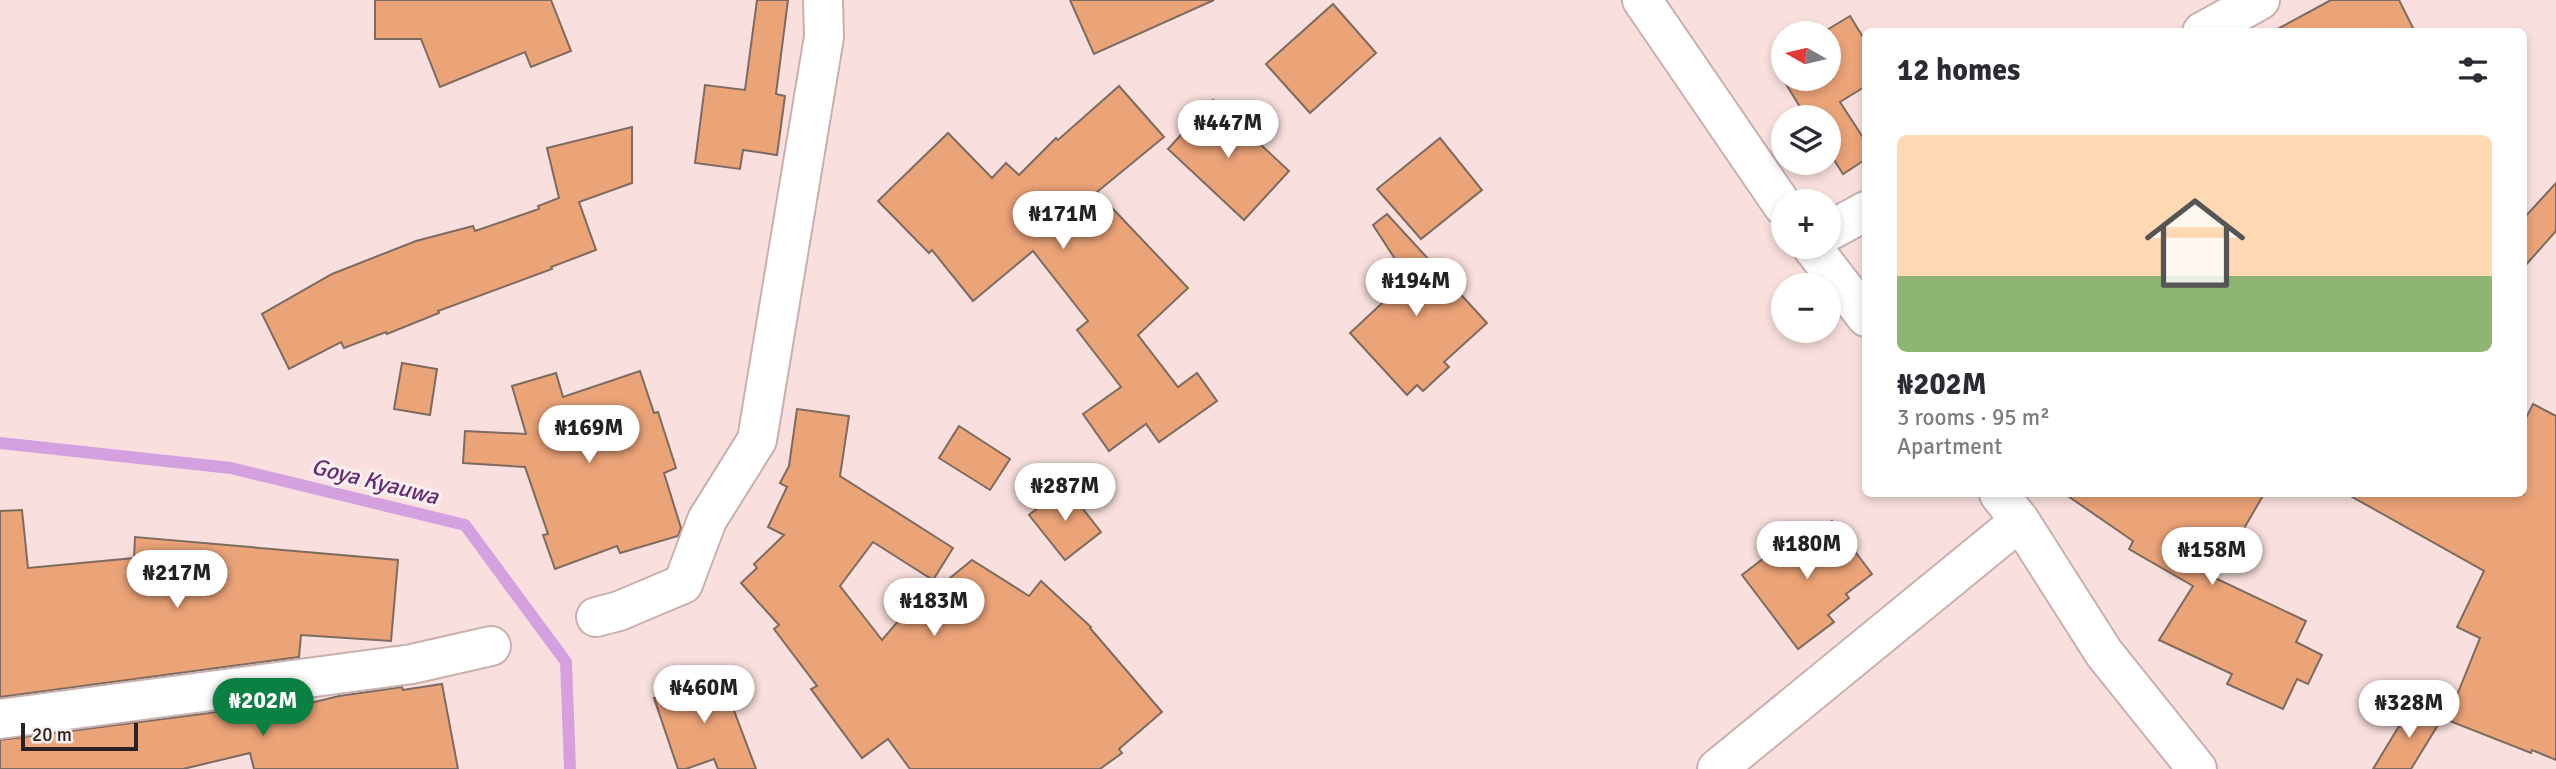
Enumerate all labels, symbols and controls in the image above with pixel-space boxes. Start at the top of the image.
north arrow [1771,21,1841,91]
map controls [1771,21,1841,343]
icon: filters [2454,51,2492,89]
text: 12 homes [1897,52,2020,89]
pin: ₦447M [1179,100,1277,160]
button: layers [1771,105,1841,175]
text: ₦447M [1194,108,1262,137]
icon: home [2132,180,2258,306]
button: + [1771,189,1841,259]
pin: ₦171M [1014,191,1112,251]
text: ₦171M [1029,199,1097,228]
pin: ₦194M [1367,258,1465,318]
text: ₦194M [1382,266,1450,295]
button: − [1771,273,1841,343]
text: ₦202M [1897,366,1987,403]
text: 3 rooms · 95 m² [1897,403,2050,432]
pin: ₦169M [540,406,638,465]
text: ₦169M [555,413,623,442]
text: Apartment [1897,432,2002,461]
water label: Goya Kyauwa [308,452,443,512]
pin: ₦287M [1016,463,1114,523]
text: ₦287M [1031,471,1099,500]
pin: ₦180M [1758,522,1856,581]
pin: ₦158M [2163,528,2261,587]
text: ₦180M [1773,529,1841,558]
text: ₦158M [2178,535,2246,564]
pin: ₦217M [128,550,226,610]
text: ₦217M [143,558,211,587]
pin: ₦183M [885,578,983,638]
text: ₦183M [900,586,968,615]
pin: ₦460M [655,666,753,725]
text: ₦460M [670,673,738,702]
pin: ₦202M [214,678,312,738]
pin: ₦328M [2360,680,2458,740]
text: ₦202M [229,686,297,715]
text: ₦328M [2375,688,2443,717]
scale bar [21,720,138,752]
text: 20 m [32,723,72,747]

